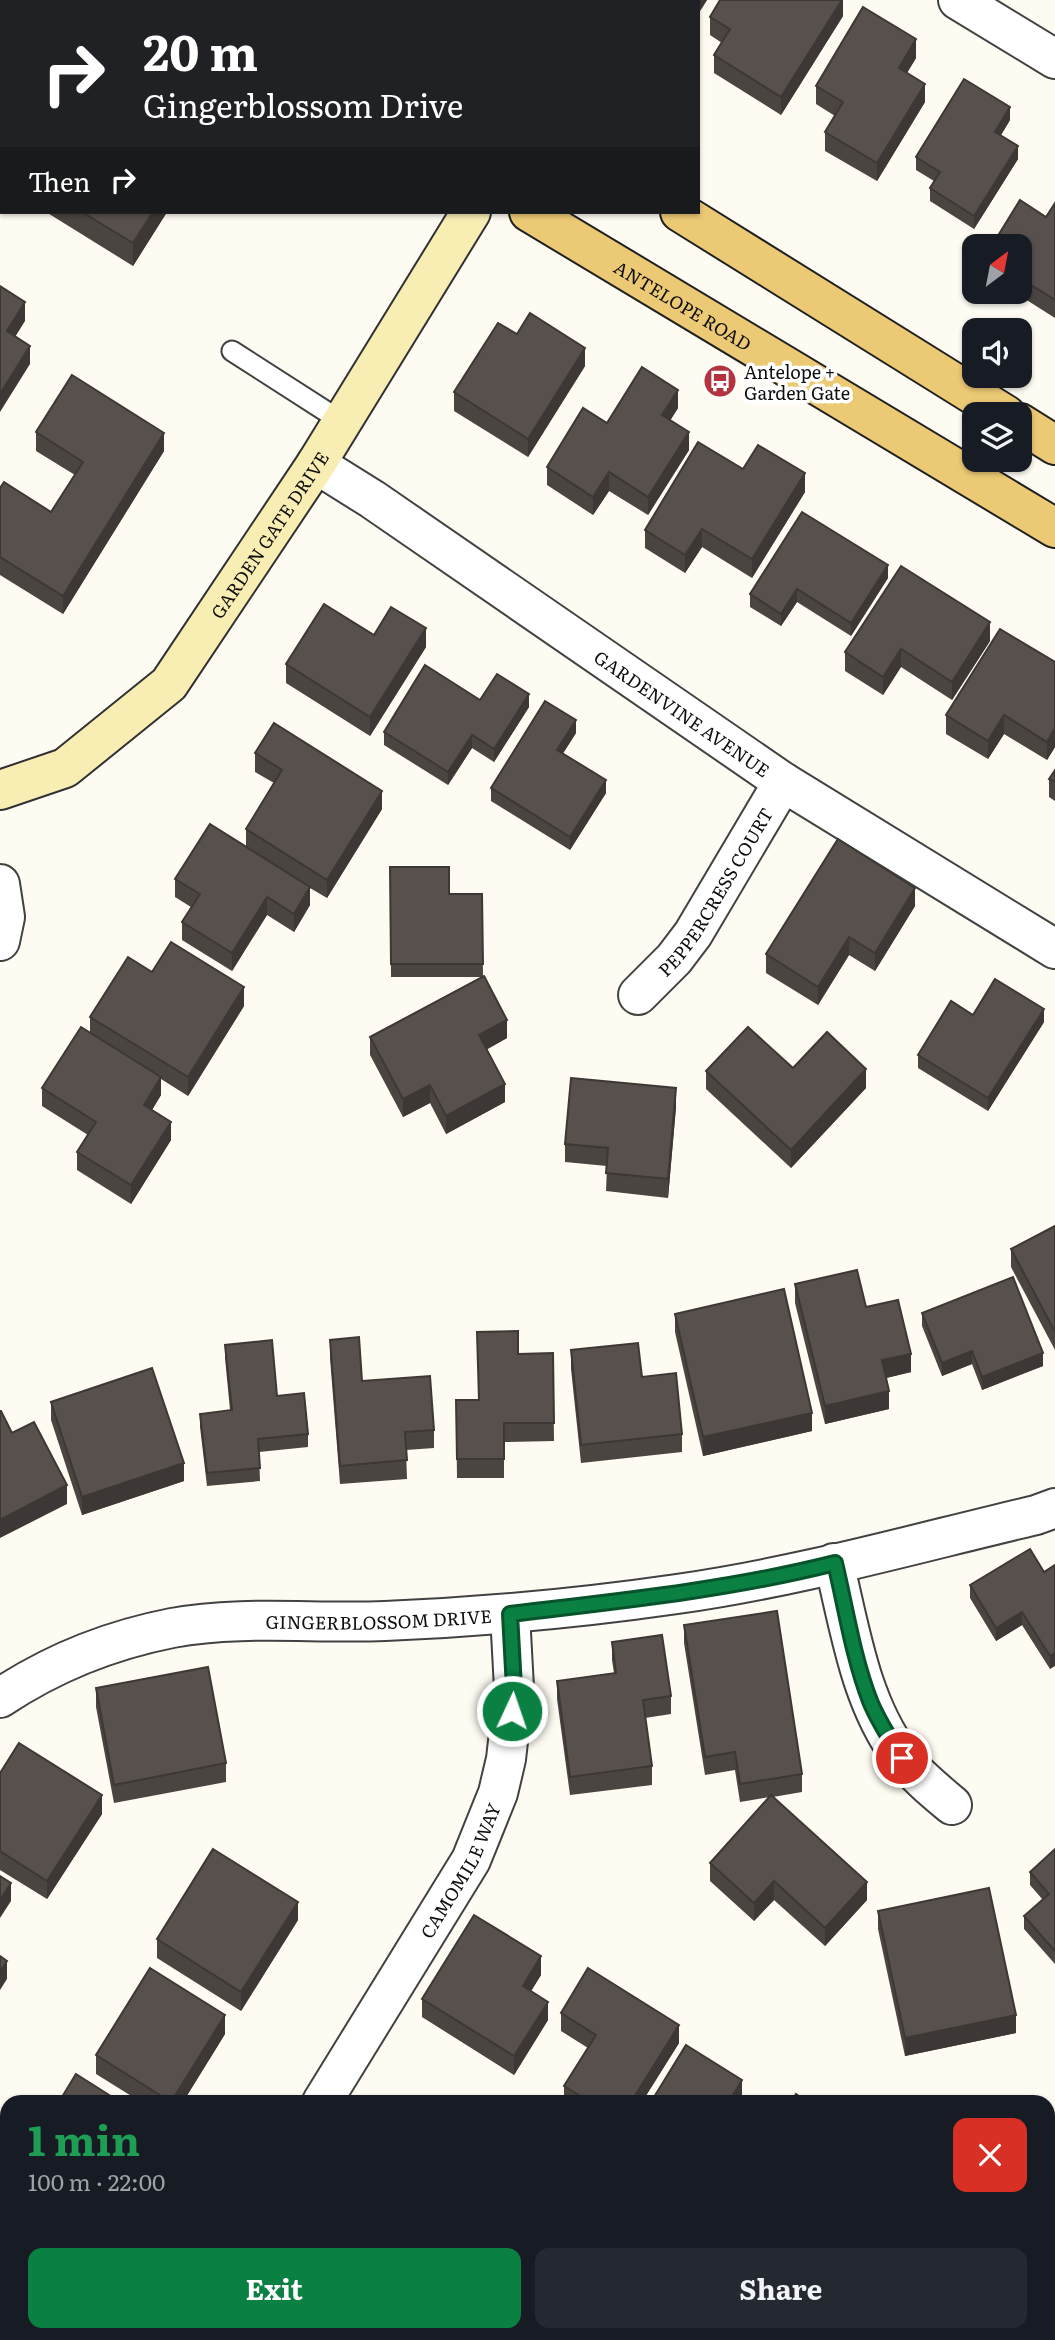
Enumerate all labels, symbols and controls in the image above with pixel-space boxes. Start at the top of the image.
text: 20 m [143,13,258,86]
icon: right [28,28,119,119]
text: Gingerblossom Drive [143,80,463,128]
text: Then [28,161,90,200]
icon: right [104,161,142,199]
north arrow [962,234,1032,304]
map controls [962,234,1032,472]
street label: ANTELOPE ROAD [609,253,757,356]
button: sound [962,318,1032,388]
place label: Antelope + Garden Gate [744,358,850,406]
bus stop icon: Antelope + Garden Gate [701,362,739,400]
button: layers [962,402,1032,472]
street label: GARDEN GATE DRIVE [203,446,334,624]
street label: GARDENVINE AVENUE [589,643,776,783]
street label: PEPPERCRESS COURT [651,802,779,982]
street label: GINGERBLOSSOM DRIVE [266,1601,493,1635]
position arrow [475,1674,549,1748]
pin [872,1728,932,1788]
icon: arrive [883,1739,921,1777]
street label: CAMOMILE WAY [413,1798,506,1943]
text: 1 min [28,2107,140,2169]
button: close [953,2118,1027,2192]
text: 100 m · 22:00 [28,2164,165,2198]
button: Exit [28,2248,521,2328]
button: Share [535,2248,1027,2328]

